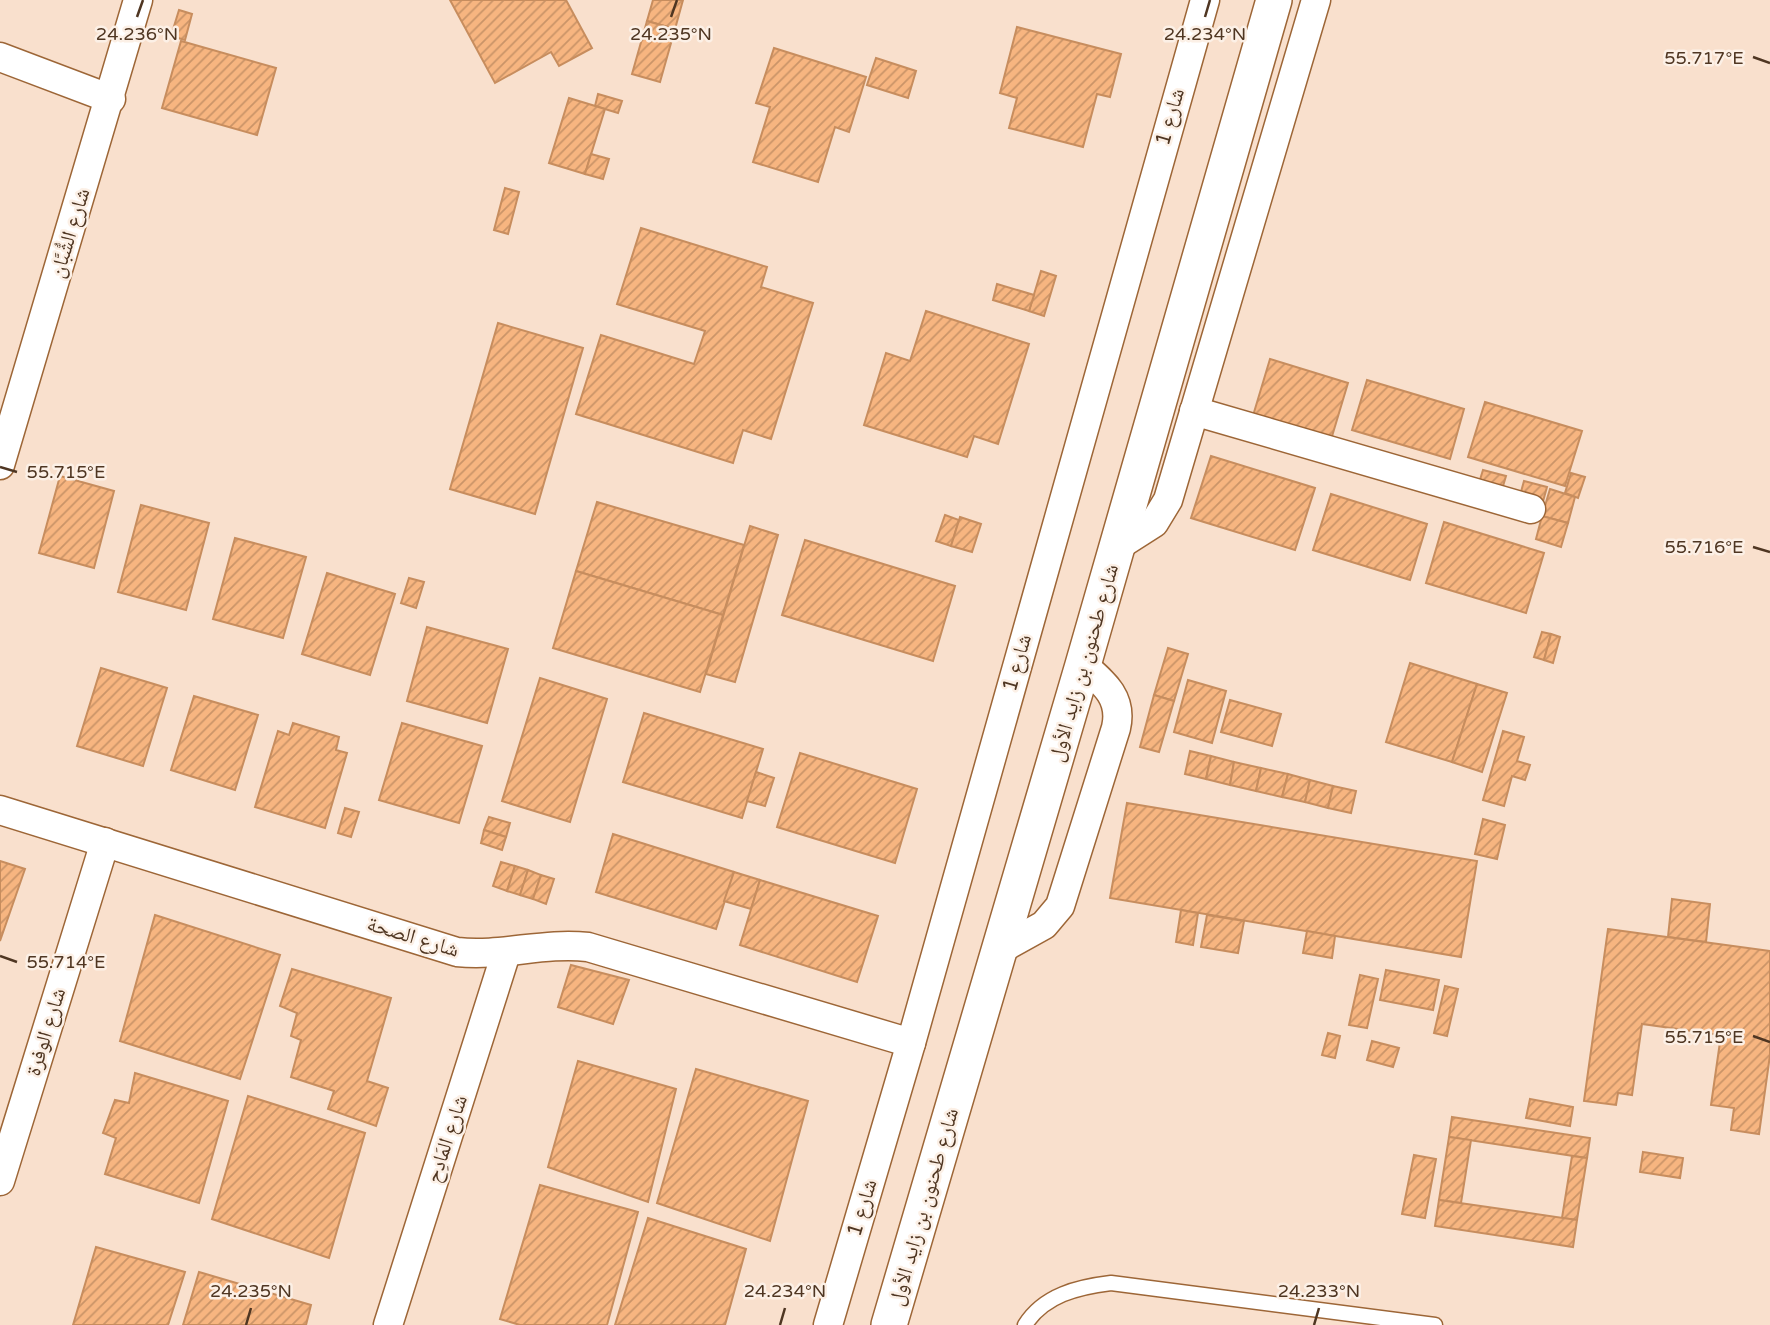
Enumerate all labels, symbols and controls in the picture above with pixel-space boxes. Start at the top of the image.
text: 24.236°N [96,23,178,45]
text: 24.235°N [630,23,712,45]
text: 24.234°N [1164,23,1246,45]
text: 55.717°E [1664,47,1744,69]
street label: شارع 1 [1150,85,1190,149]
street label: شارع الشُّبَّان [45,185,95,281]
text: 55.715°E [27,461,105,483]
text: 55.716°E [1665,536,1743,558]
street label: شارع طحنون بن زايد الأول [1044,561,1124,765]
street label: شارع 1 [997,631,1037,695]
street label: شارع الصحة [364,911,462,963]
text: 55.714°E [26,951,106,973]
street label: شارع الوفرة [21,985,71,1079]
text: 55.715°E [1665,1026,1743,1048]
street label: شارع المَادِح [421,1092,473,1186]
street label: شارع طحنون بن زايد الأول [884,1105,964,1309]
street label: شارع 1 [841,1176,883,1240]
text: 24.235°N [210,1280,292,1302]
text: 24.234°N [744,1280,826,1302]
text: 24.233°N [1278,1280,1360,1302]

